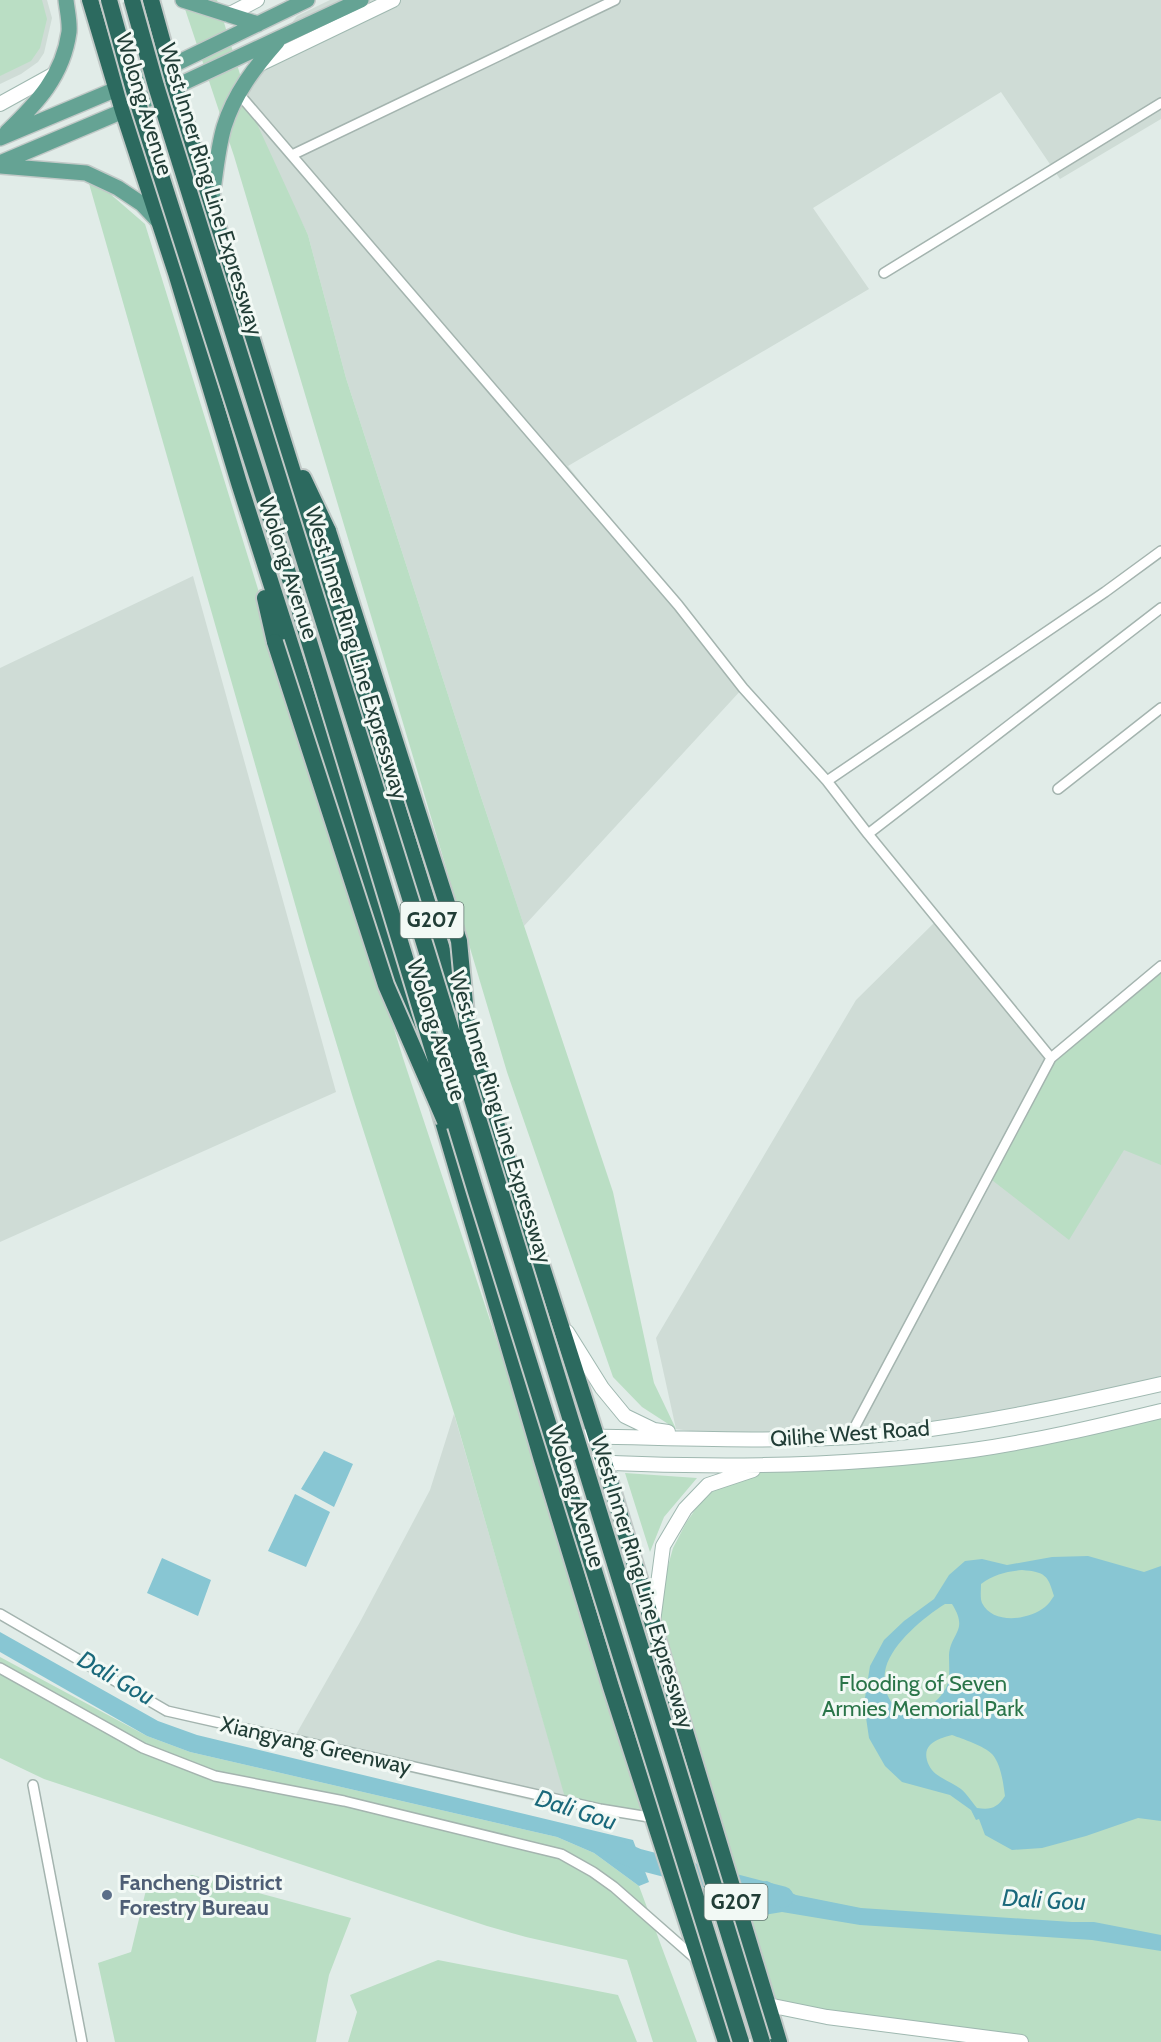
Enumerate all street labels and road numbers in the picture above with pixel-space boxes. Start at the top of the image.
street label: Wolong Avenue [110,30,179,178]
street label: West Inner Ring Line Expressway [154,40,269,339]
street label: Wolong Avenue [253,494,324,642]
street label: West Inner Ring Line Expressway [299,504,414,803]
road number: G207 [400,902,464,938]
street label: Wolong Avenue [401,956,472,1104]
street label: West Inner Ring Line Expressway [443,968,558,1267]
street label: Qilihe West Road [769,1414,931,1453]
street label: Wolong Avenue [542,1422,611,1570]
street label: West Inner Ring Line Expressway [585,1433,700,1732]
street label: Xiangyang Greenway [218,1710,414,1781]
road number: G207 [704,1884,768,1920]

